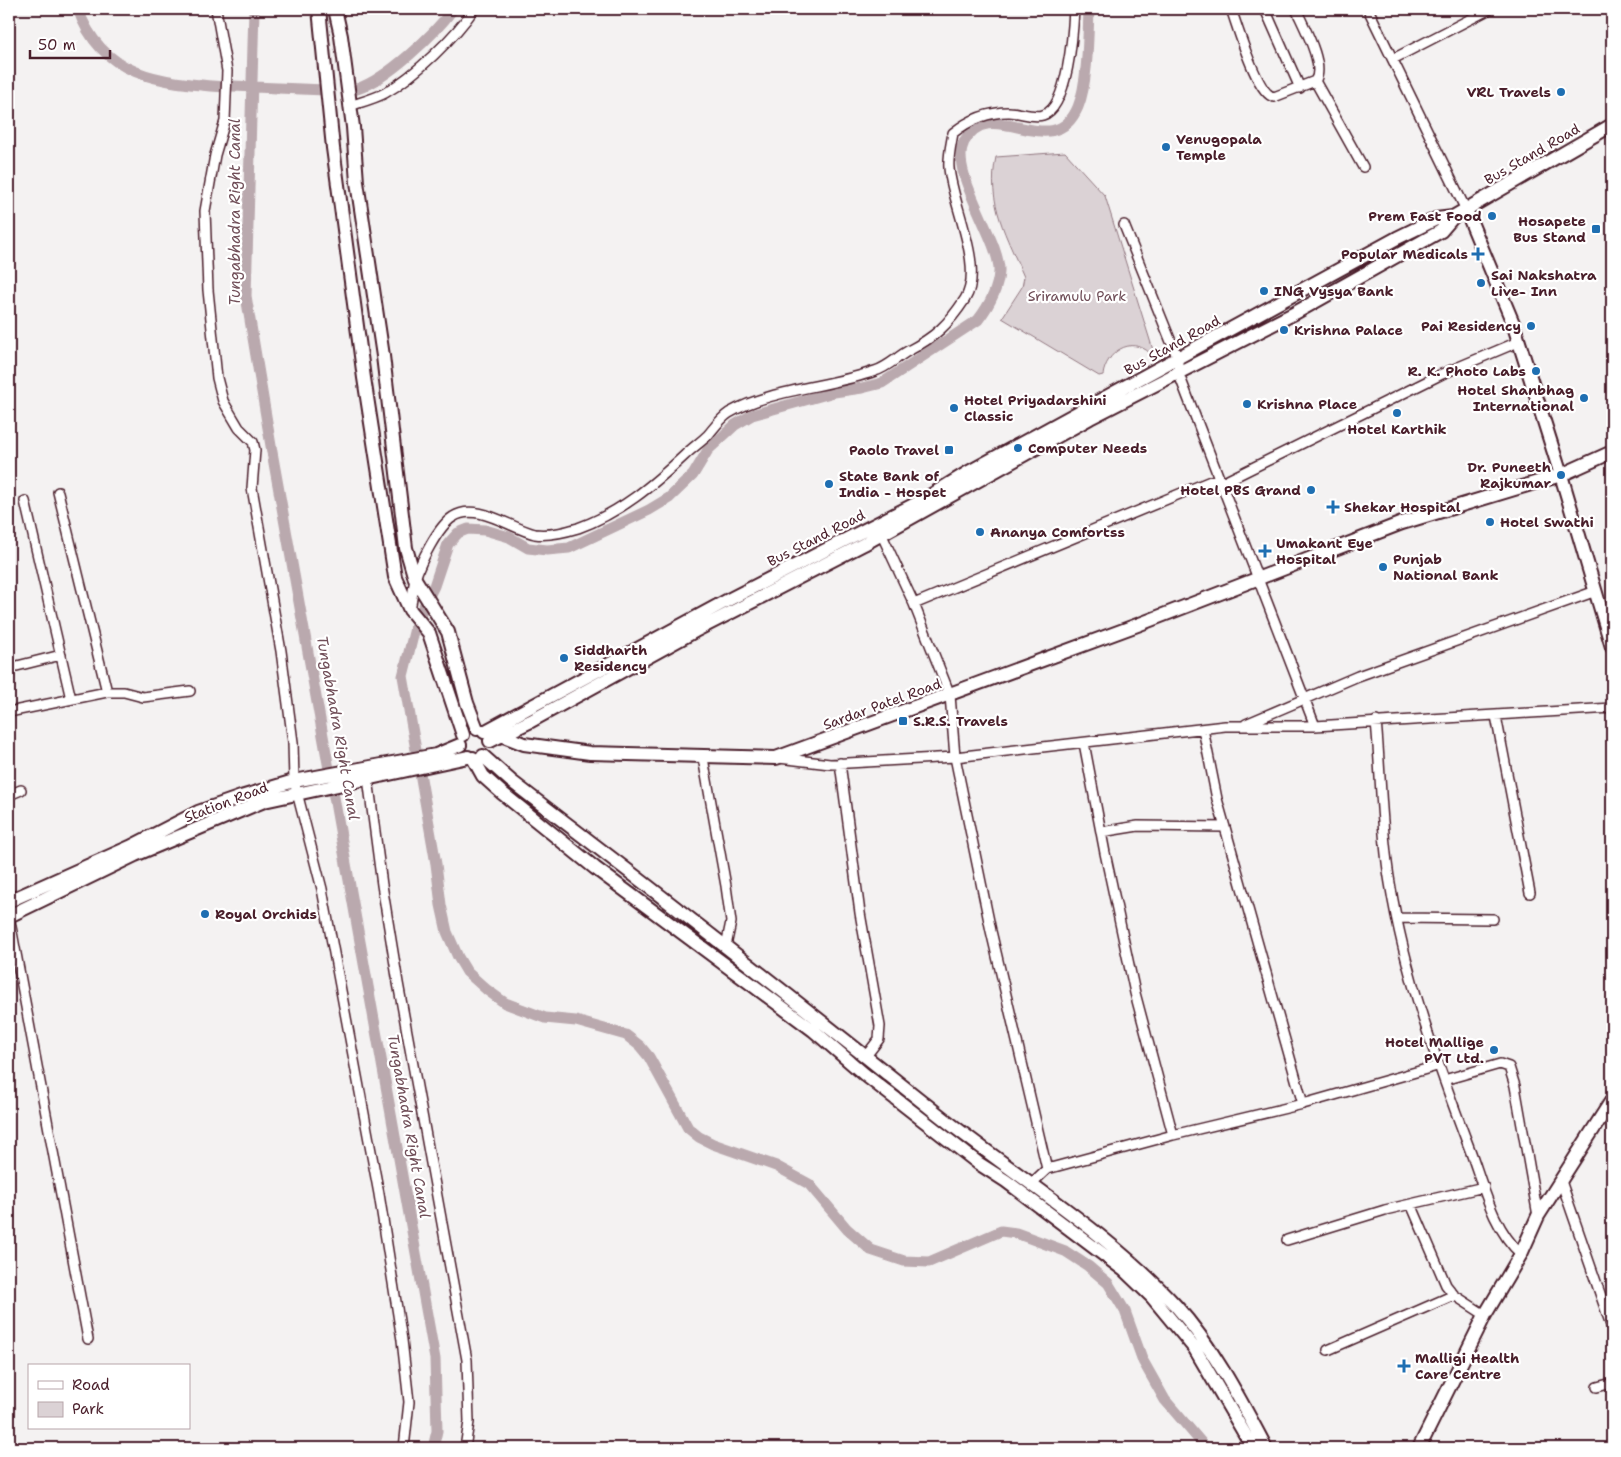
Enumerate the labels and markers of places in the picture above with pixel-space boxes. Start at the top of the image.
place label: VRL Travels [1466,83,1551,101]
marker: VRL Travels [1555,86,1567,98]
place label: Venugopala Temple [1176,130,1262,164]
marker: Venugopala Temple [1160,141,1172,153]
place label: Prem Fast Food [1368,207,1482,225]
marker: Prem Fast Food [1486,210,1498,222]
place label: Hosapete Bus Stand [1513,212,1586,246]
marker: Hosapete Bus Stand [1590,223,1602,235]
place label: Popular Medicals [1341,245,1468,263]
marker: Popular Medicals [1472,248,1484,260]
place label: Sai Nakshatra Live- Inn [1491,266,1597,300]
marker: Sai Nakshatra Live- Inn [1475,277,1487,289]
place label: ING Vysya Bank [1274,282,1394,300]
marker: ING Vysya Bank [1258,285,1270,297]
place label: Pai Residency [1421,317,1521,335]
marker: Pai Residency [1525,320,1537,332]
place label: Krishna Palace [1294,321,1403,339]
marker: Krishna Palace [1278,324,1290,336]
place label: R. K. Photo Labs [1407,362,1526,380]
marker: R. K. Photo Labs [1530,365,1542,377]
place label: Hotel Shanbhag International [1457,381,1574,415]
place label: Hotel Priyadarshini Classic [964,391,1107,425]
marker: Hotel Shanbhag International [1578,392,1590,404]
place label: Krishna Place [1257,395,1357,413]
marker: Krishna Place [1241,398,1253,410]
marker: Hotel Priyadarshini Classic [948,402,960,414]
marker: Hotel Karthik [1391,407,1403,419]
place label: Hotel Karthik [1347,420,1447,438]
place label: Computer Needs [1028,439,1147,457]
place label: Paolo Travel [849,441,939,459]
marker: Computer Needs [1012,442,1024,454]
marker: Paolo Travel [943,444,955,456]
place label: Dr. Puneeth Rajkumar [1467,458,1551,492]
place label: State Bank of India - Hospet [839,467,946,501]
marker: Dr. Puneeth Rajkumar [1555,469,1567,481]
marker: State Bank of India - Hospet [823,478,835,490]
place label: Hotel PBS Grand [1180,481,1301,499]
marker: Hotel PBS Grand [1305,484,1317,496]
place label: Shekar Hospital [1344,498,1461,516]
marker: Shekar Hospital [1326,500,1340,514]
place label: Hotel Swathi [1500,513,1594,531]
marker: Hotel Swathi [1484,516,1496,528]
place label: Ananya Comfortss [990,523,1125,541]
marker: Ananya Comfortss [974,526,986,538]
place label: Umakant Eye Hospital [1276,534,1373,568]
marker: Umakant Eye Hospital [1258,544,1272,558]
place label: Punjab National Bank [1393,550,1499,584]
marker: Punjab National Bank [1377,561,1389,573]
place label: Siddharth Residency [574,641,647,675]
marker: Siddharth Residency [558,652,570,664]
place label: S.R.S. Travels [913,712,1008,730]
marker: S.R.S. Travels [897,715,909,727]
place label: Royal Orchids [215,905,317,923]
marker: Royal Orchids [199,908,211,920]
place label: Hotel Mallige PVT Ltd. [1385,1033,1484,1067]
marker: Hotel Mallige PVT Ltd. [1488,1044,1500,1056]
place label: Malligi Health Care Centre [1415,1349,1519,1383]
marker: Malligi Health Care Centre [1397,1359,1411,1373]

